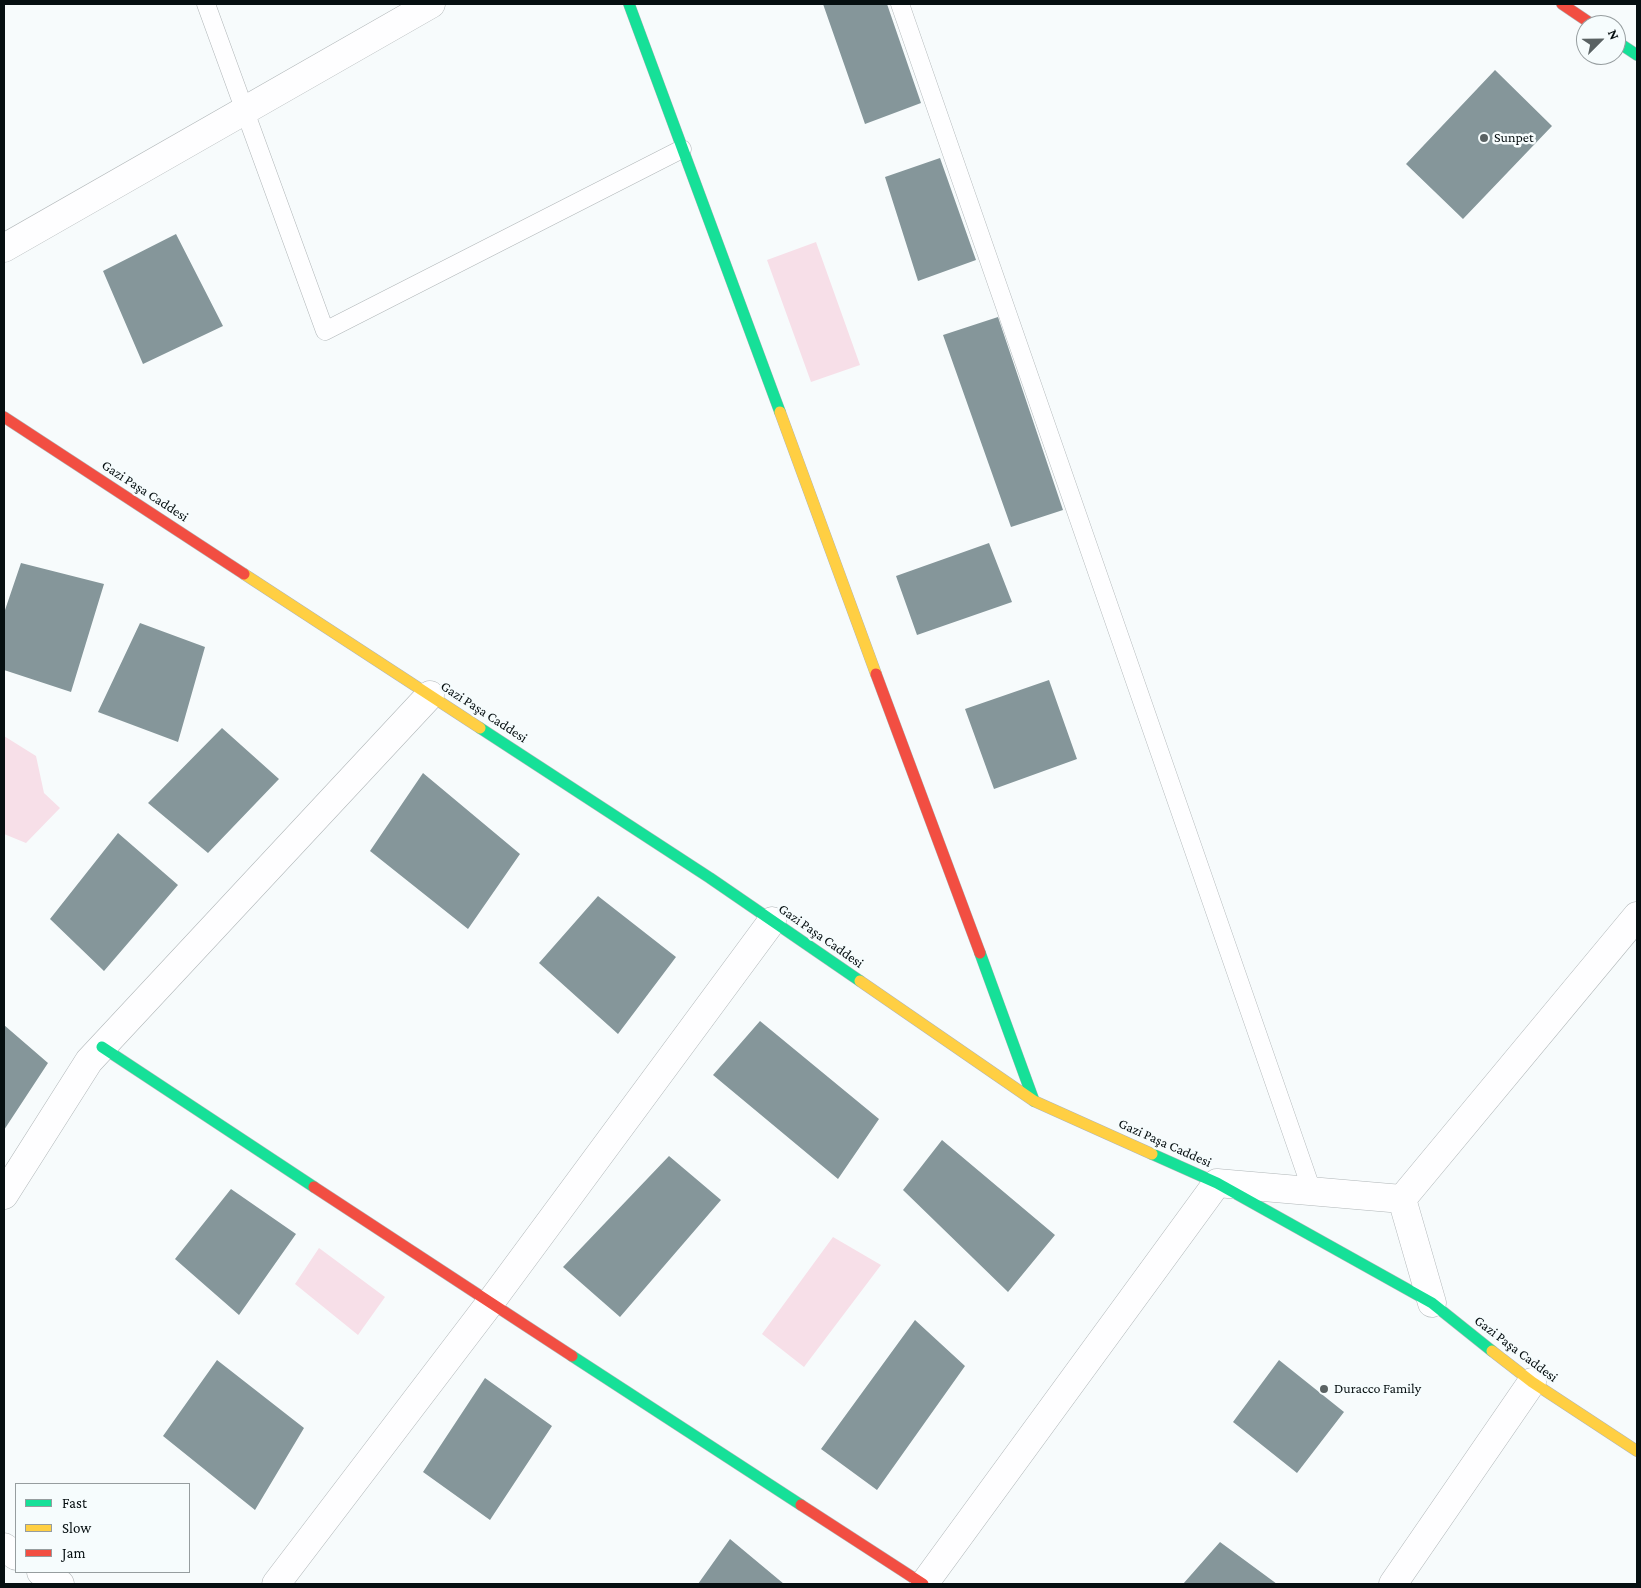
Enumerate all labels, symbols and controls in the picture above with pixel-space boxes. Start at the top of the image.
north arrow [1576,15,1626,65]
text: N [1605,27,1623,42]
place label: Sunpet [1494,130,1534,146]
marker: Sunpet [1478,132,1490,144]
street label: Gazi Paşa Caddesi [98,457,192,525]
street label: Gazi Paşa Caddesi [437,678,531,746]
street label: Gazi Paşa Caddesi [775,900,867,972]
street label: Gazi Paşa Caddesi [1116,1115,1214,1171]
street label: Gazi Paşa Caddesi [1471,1312,1561,1386]
place label: Duracco Family [1334,1381,1421,1397]
marker: Duracco Family [1318,1383,1330,1395]
legend [15,1483,190,1573]
text: Fast [62,1495,87,1511]
text: Slow [62,1520,91,1536]
text: Jam [62,1545,85,1561]

